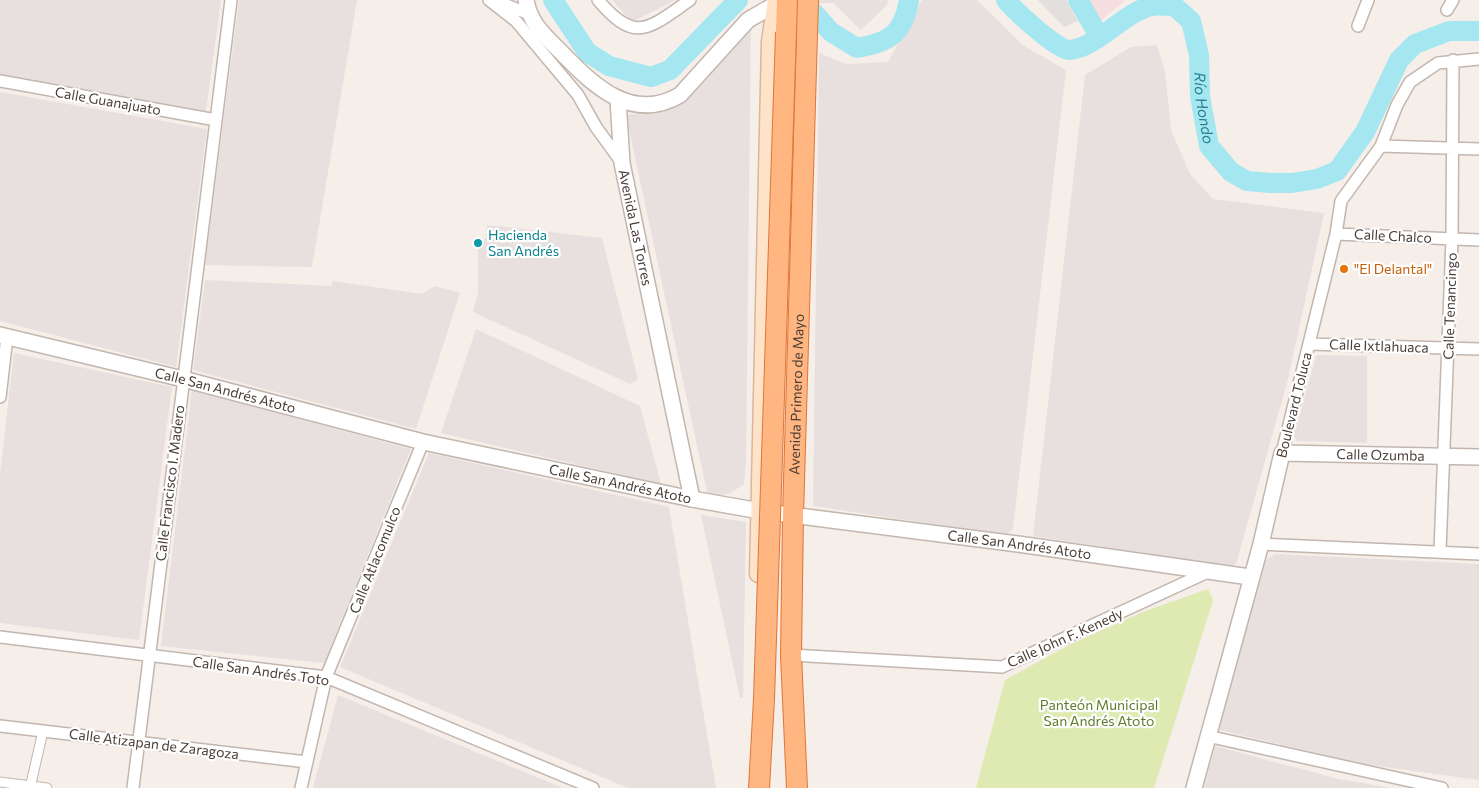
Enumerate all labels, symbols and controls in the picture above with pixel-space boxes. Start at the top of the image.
water label: Río Hondo [1191,72,1218,145]
street label: Calle Guanajuato [54,83,163,118]
street label: Avenida Las Torres [616,168,656,287]
street label: Calle Chalco [1354,225,1432,246]
place label: Hacienda San Andrés [488,226,559,259]
marker: Hacienda San Andrés [472,237,484,249]
street label: Calle Tenancingo [1439,252,1460,360]
place label: "El Delantal" [1354,260,1432,277]
marker: "El Delantal" [1338,263,1350,275]
street label: Avenida Primero de Mayo [785,313,807,475]
street label: Calle Ixtlahuaca [1329,335,1429,356]
street label: Boulevard Toluca [1272,350,1315,459]
street label: Calle San Andrés Atoto [153,364,298,416]
street label: Calle Francisco I. Madero [151,404,188,562]
street label: Calle Ozumba [1336,445,1425,464]
street label: Calle San Andrés Atoto [548,460,693,507]
street label: Calle Atlacomulco [345,504,404,616]
street label: Calle San Andrés Atoto [947,526,1093,562]
street label: Calle John F. Kenedy [1004,604,1125,671]
street label: Calle San Andrés Toto [192,652,331,689]
park label: Panteón Municipal San Andrés Atoto [1040,696,1158,729]
street label: Calle Atizapan de Zaragoza [68,725,240,762]

